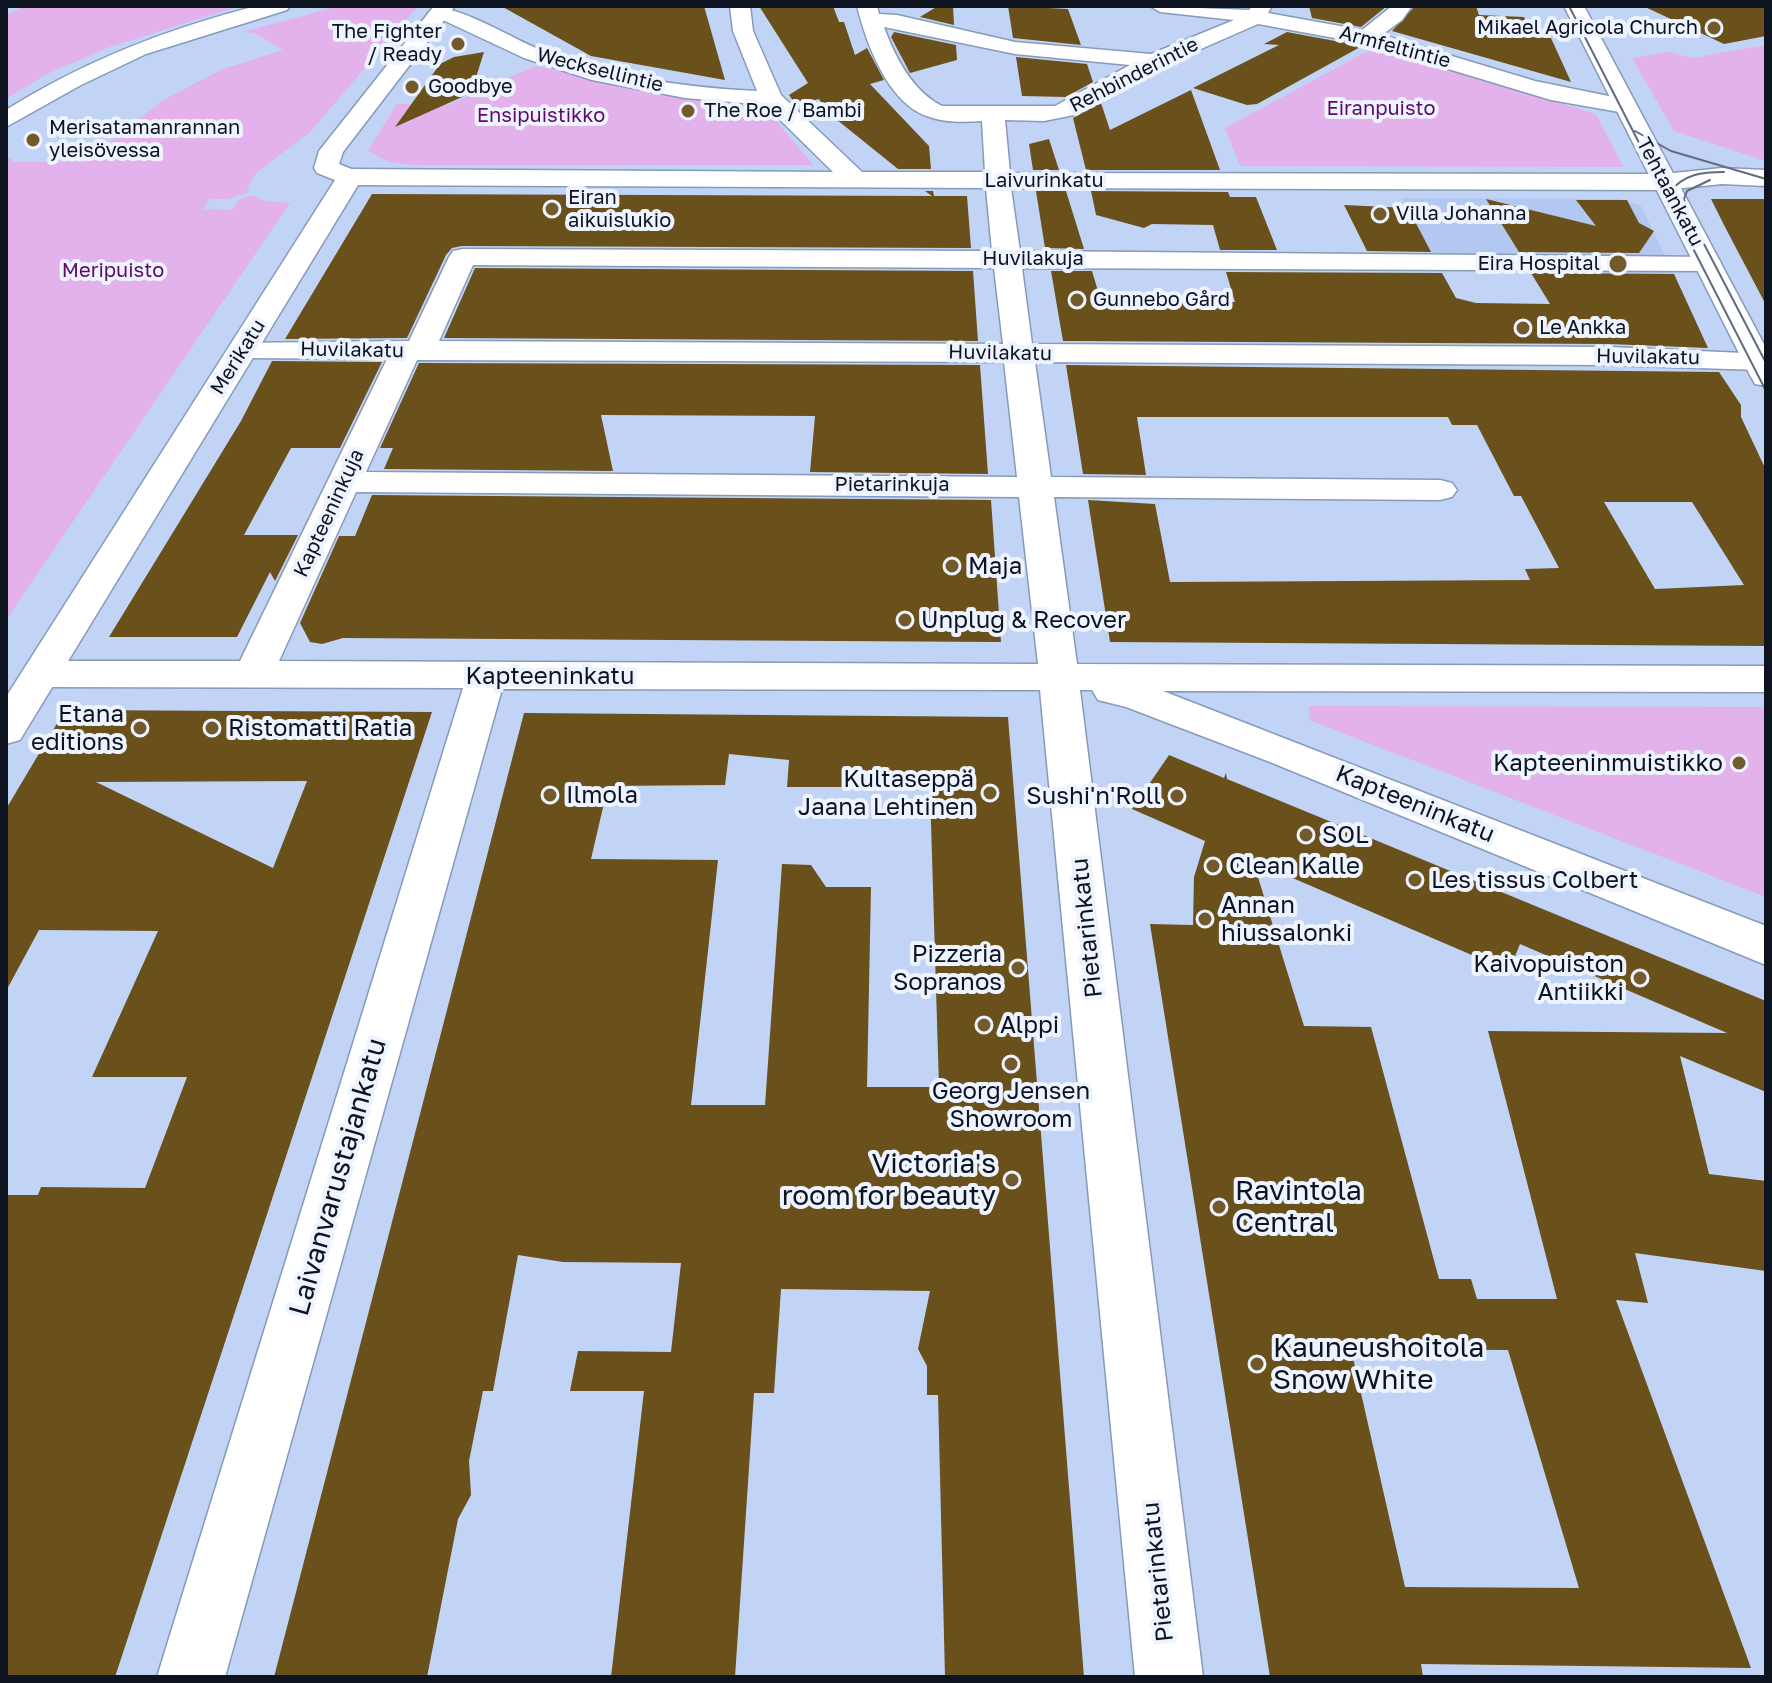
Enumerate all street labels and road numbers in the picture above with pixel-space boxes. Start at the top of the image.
street label: Armfeltintie [1337,21,1453,73]
street label: Rehbinderintie [1066,32,1202,118]
street label: Wecksellintie [534,43,666,97]
street label: Tehtaankatu [1631,134,1709,250]
street label: Laivurinkatu [984,169,1104,193]
street label: Huvilakuja [982,247,1084,271]
street label: Merikatu [205,315,271,399]
street label: Huvilakatu [300,337,404,363]
street label: Huvilakatu [948,340,1052,366]
street label: Huvilakatu [1596,344,1700,370]
street label: Kapteeninkuja [289,445,369,581]
street label: Pietarinkuja [835,473,949,497]
street label: Kapteeninkatu [466,662,634,690]
street label: Kapteeninkatu [1331,759,1499,849]
street label: Pietarinkatu [1065,857,1109,999]
street label: Laivanvarustajankatu [282,1034,394,1320]
street label: Pietarinkatu [1136,1501,1180,1643]

